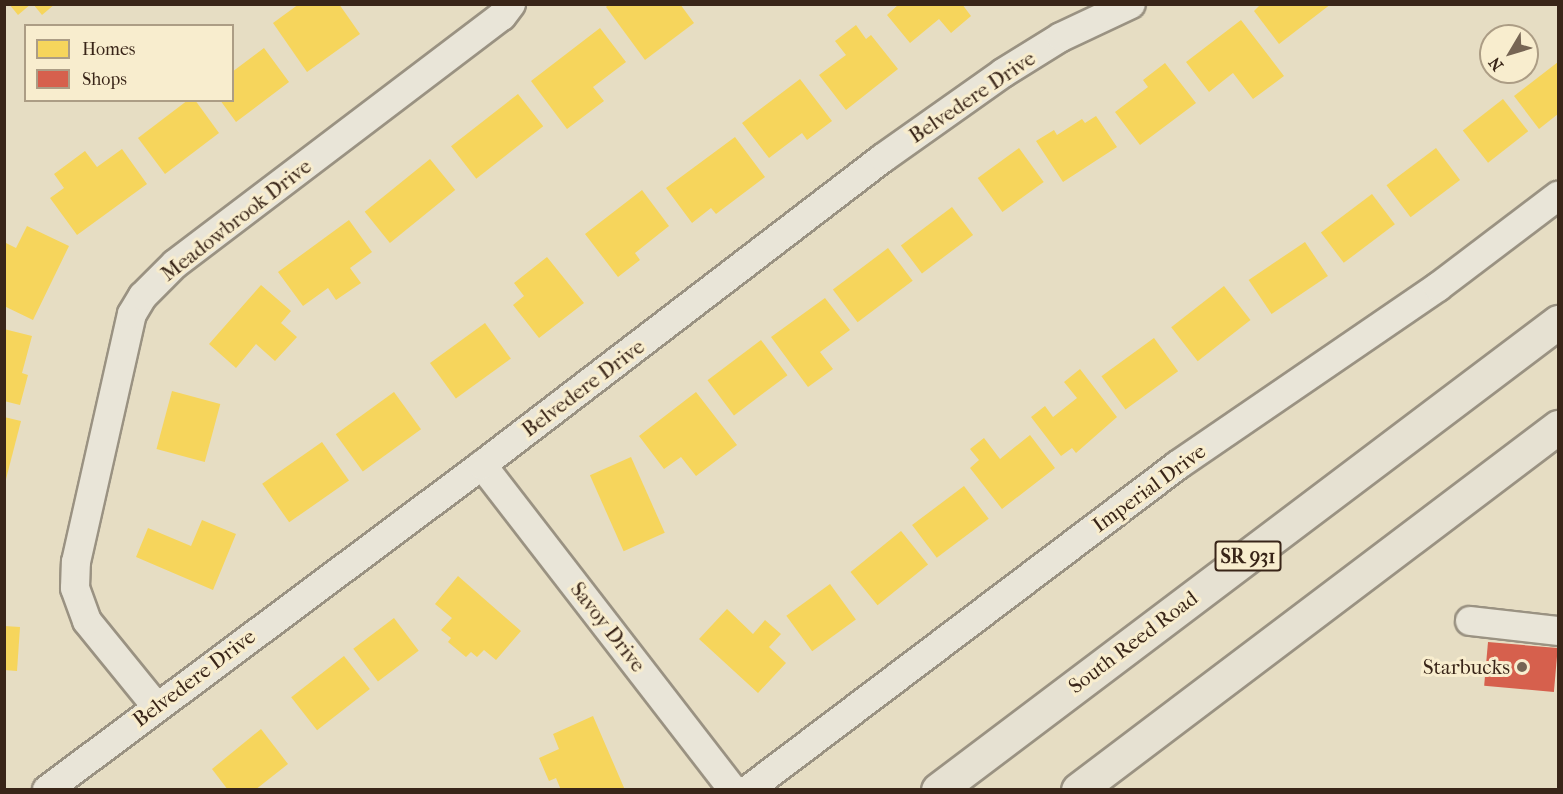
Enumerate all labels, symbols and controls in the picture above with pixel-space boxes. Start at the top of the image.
legend [24,24,234,102]
north arrow [1479,24,1539,84]
text: Homes [82,39,136,60]
street label: Belvedere Drive [904,46,1040,148]
text: N [1485,54,1507,75]
text: Shops [82,69,127,90]
street label: Meadowbrook Drive [156,153,316,287]
street label: Belvedere Drive [517,334,649,442]
street label: Imperial Drive [1087,438,1211,538]
road number: SR 931 [1214,539,1282,573]
street label: Savoy Drive [565,577,651,677]
street label: South Reed Road [1063,585,1203,699]
street label: Belvedere Drive [128,624,260,732]
place label: Starbucks [1423,654,1510,680]
marker: Starbucks [1515,660,1529,674]

